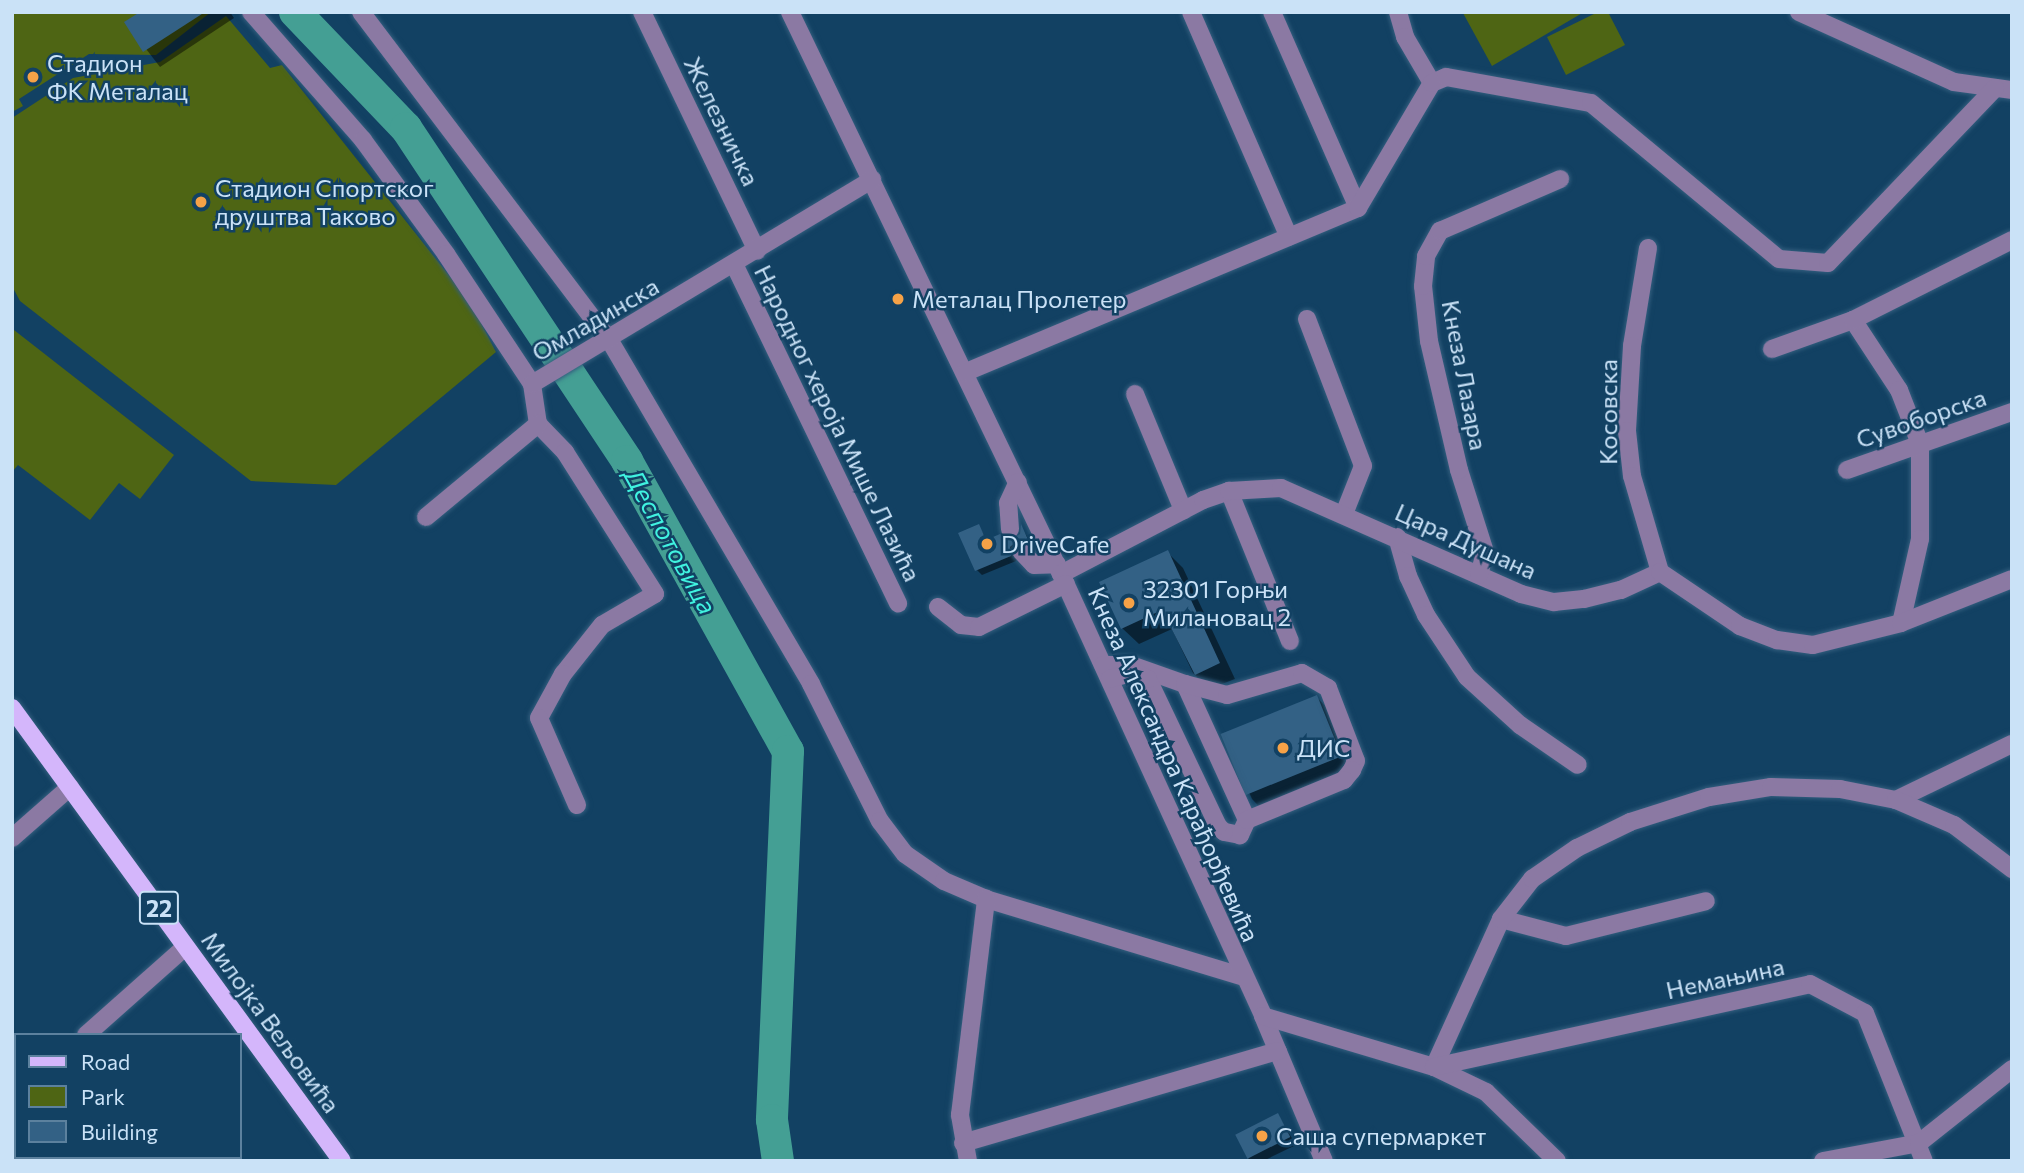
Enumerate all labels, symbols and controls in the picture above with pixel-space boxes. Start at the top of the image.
place label: Стадион ФК Металац [47,49,188,105]
street label: Железничка [678,52,766,190]
marker: Стадион ФК Металац [25,69,41,85]
place label: Стадион Спортског друштва Таково [215,174,434,230]
marker: Стадион Спортског друштва Таково [193,194,209,210]
street label: Народног хероја Мише Лазића [749,260,927,586]
street label: Омладинска [526,271,664,367]
place label: Металац Пролетер [912,285,1127,313]
marker: Металац Пролетер [890,291,906,307]
street label: Кнеза Лазара [1436,298,1494,452]
street label: Косовска [1594,359,1622,465]
street label: Сувоборска [1852,382,1990,454]
water label: Деспотовица [618,463,724,619]
street label: Цара Душана [1391,497,1541,585]
place label: DriveCafe [1001,530,1110,558]
marker: DriveCafe [979,536,995,552]
place label: 32301 Горњи Милановац 2 [1143,575,1291,631]
street label: Кнеза Александра Карађорђевића [1082,582,1266,946]
marker: 32301 Горњи Милановац 2 [1121,595,1137,611]
place label: ДИС [1297,734,1350,762]
marker: ДИС [1275,740,1291,756]
road number: 22 [138,888,180,928]
street label: Милојка Вељовића [196,926,346,1118]
street label: Немањина [1663,951,1787,1005]
legend [14,1033,242,1159]
text: Road [81,1049,130,1074]
text: Park [81,1084,125,1109]
text: Building [81,1119,158,1144]
place label: Саша супермаркет [1276,1122,1486,1150]
marker: Саша супермаркет [1254,1128,1270,1144]

